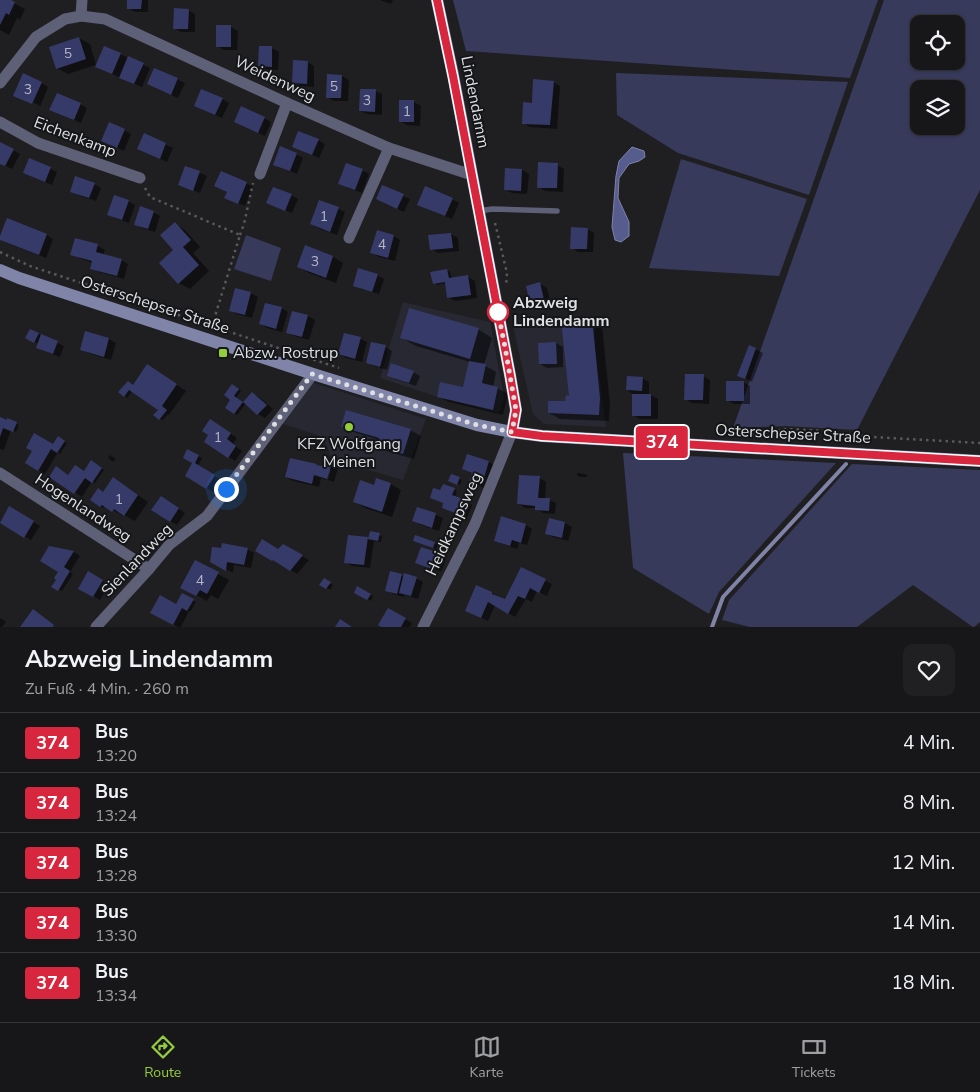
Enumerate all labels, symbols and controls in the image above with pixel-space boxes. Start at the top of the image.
map controls [910,15,965,135]
button: locate [910,15,965,70]
house number: 5 [64,44,72,63]
street label: Weidenweg [231,51,319,107]
street label: Lindendamm [455,54,495,150]
house number: 5 [330,77,338,96]
house number: 3 [24,80,32,99]
button: layers [910,80,965,135]
house number: 3 [363,91,371,110]
house number: 1 [403,102,411,121]
street label: Eichenkamp [31,111,119,163]
house number: 1 [320,207,328,226]
house number: 4 [378,235,386,254]
house number: 3 [311,252,319,271]
street label: Osterschepser Straße [78,271,232,339]
place label: Abzweig Lindendamm [513,292,609,332]
marker: Abzweig Lindendamm [487,301,509,323]
place label: Abzw. Rostrup [233,342,338,364]
marker: Abzw. Rostrup [217,347,229,359]
street label: Osterschepser Straße [715,419,871,449]
marker: KFZ Wolfgang Meinen [343,421,355,433]
line badge: 374 [633,426,691,458]
house number: 1 [214,428,222,447]
text: 374 [646,430,678,454]
place label: KFZ Wolfgang Meinen [297,433,401,473]
street label: Hogenlandweg [30,469,136,547]
street label: Heidkampsweg [420,469,488,579]
your location [214,477,239,502]
house number: 1 [115,490,123,509]
street label: Sienlandweg [96,519,178,601]
house number: 4 [196,571,204,590]
text: Abzweig Lindendamm [25,643,273,675]
button: heart [903,644,955,696]
text: Zu Fuß · 4 Min. · 260 m [25,678,189,700]
text: Bus [95,719,128,745]
text: 4 Min. [903,730,955,756]
text: 374 [36,731,69,755]
text: 13:20 [95,745,137,767]
text: Bus [95,779,128,805]
text: 8 Min. [903,790,955,816]
text: 374 [36,791,69,815]
text: 13:24 [95,805,137,827]
text: Bus [95,839,128,865]
text: 12 Min. [892,850,955,876]
text: 374 [36,851,69,875]
text: 13:28 [95,865,137,887]
text: Bus [95,899,128,925]
text: 14 Min. [892,910,955,936]
text: 374 [36,911,69,935]
text: 13:30 [95,925,137,947]
text: Bus [95,959,128,985]
text: 18 Min. [892,970,955,996]
text: 374 [36,971,69,995]
text: 13:34 [95,985,137,1007]
tab: Route [144,1033,181,1082]
tab: Karte [470,1033,503,1082]
tab: Tickets [792,1033,836,1082]

